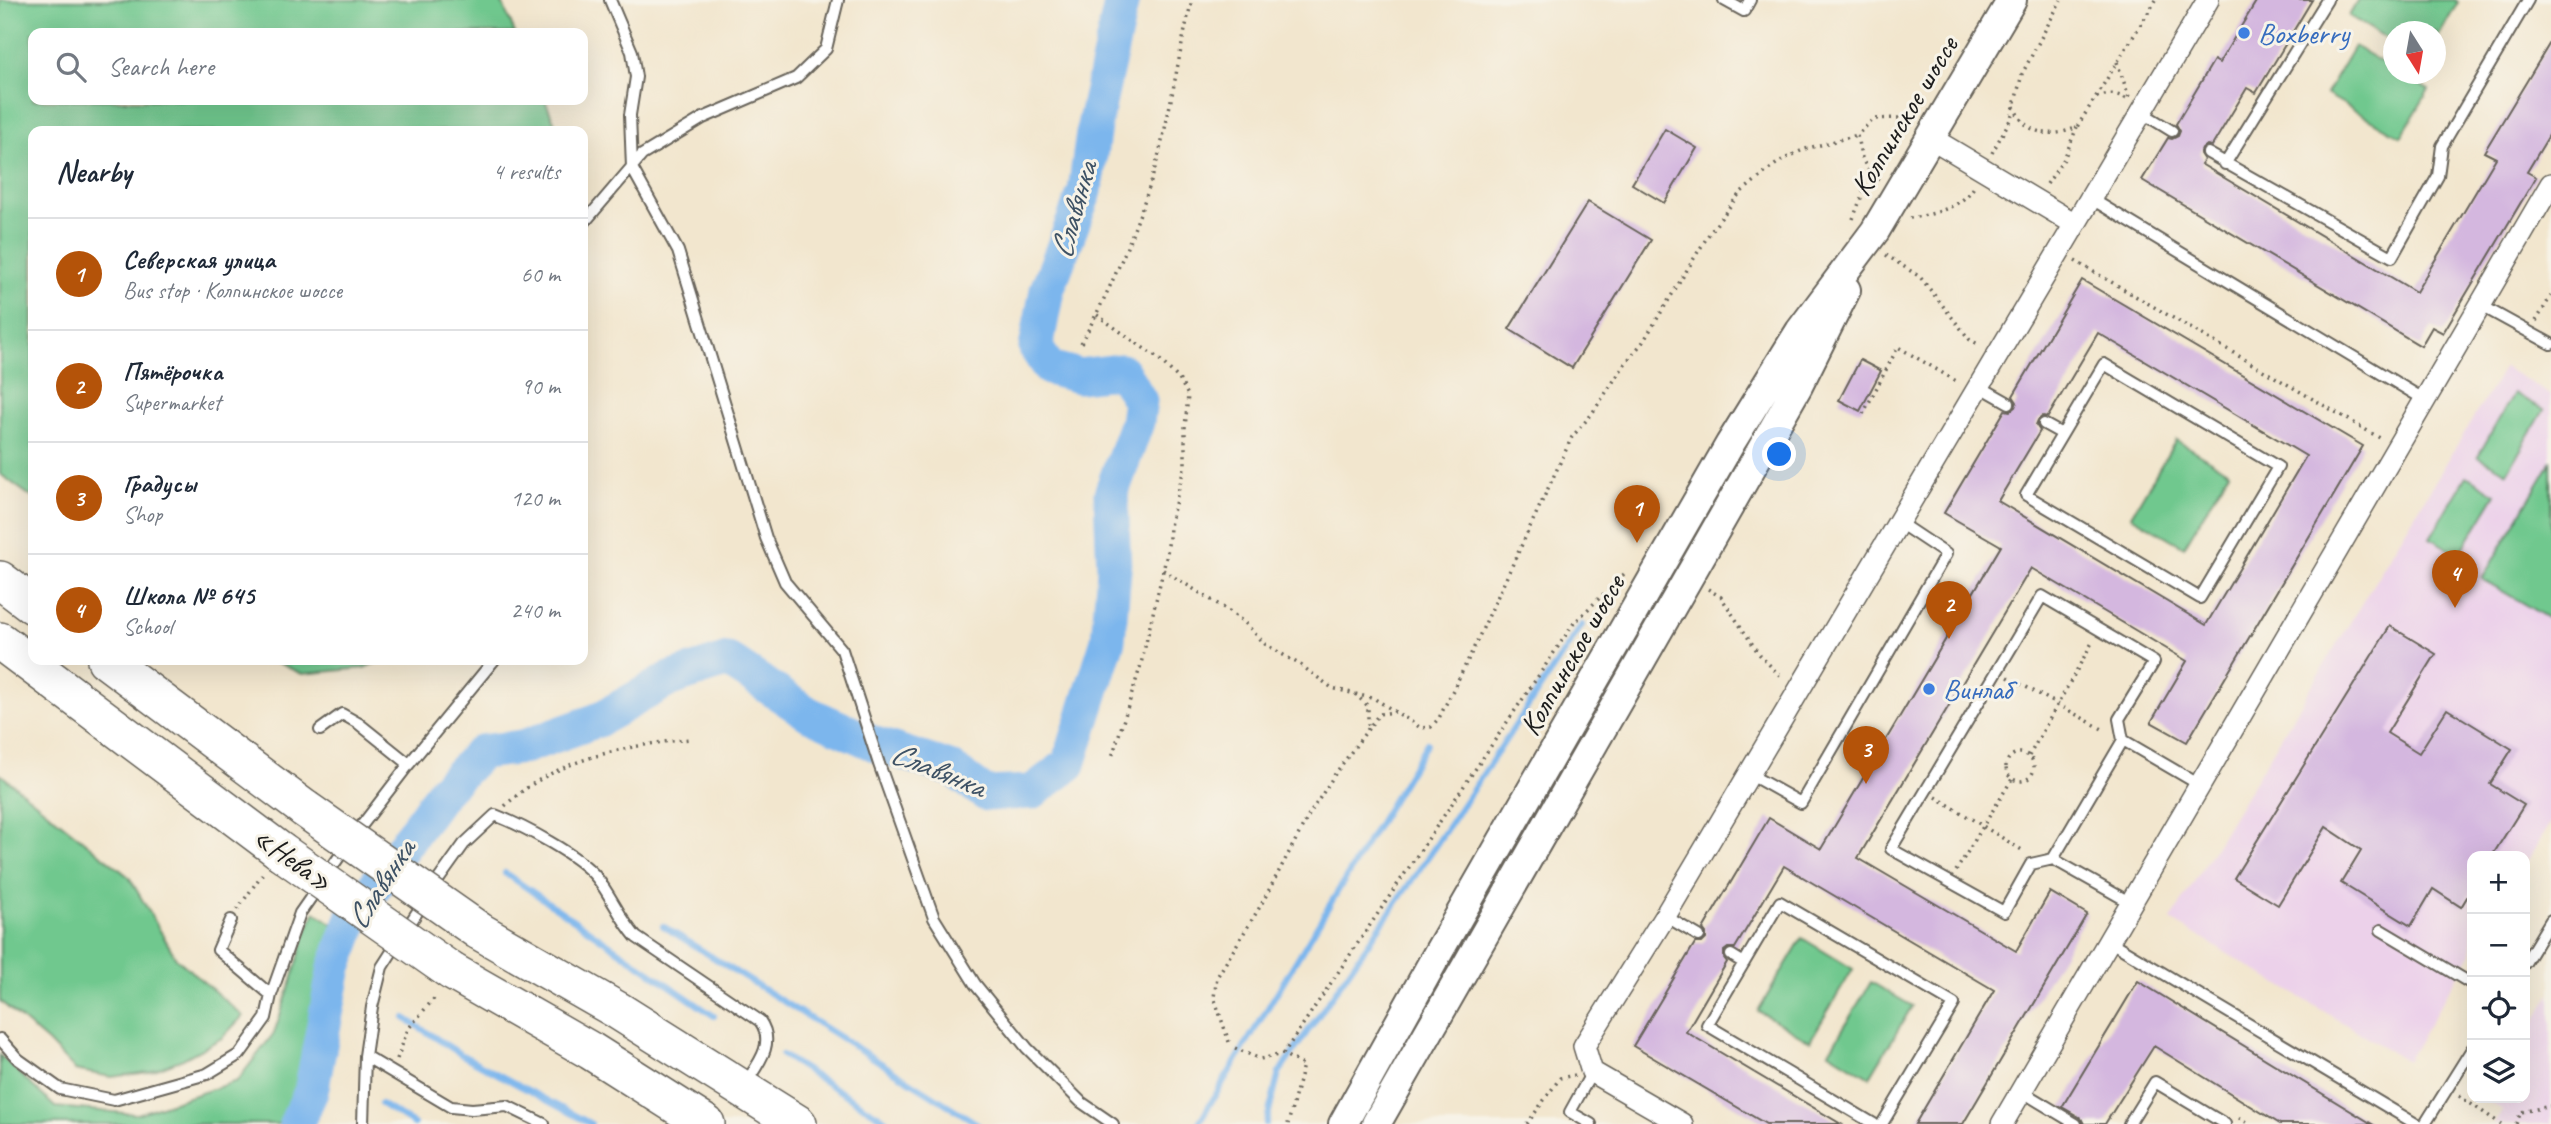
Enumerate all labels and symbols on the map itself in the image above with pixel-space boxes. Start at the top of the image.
place label: Boxberry [2258,14,2351,52]
north arrow [2383,21,2446,84]
marker: Boxberry [2236,25,2252,41]
street label: Колпинское шоссе [1842,27,1968,203]
water label: Славянка [1040,154,1108,263]
your location [1762,437,1796,471]
pin: 1 [1614,485,1660,543]
pin: 4 [2432,550,2478,608]
street label: Колпинское шоссе [1511,566,1634,742]
pin: 2 [1926,581,1972,639]
place label: Винлаб [1943,670,2018,708]
marker: Винлаб [1921,681,1937,697]
pin: 3 [1843,726,1889,784]
water label: Славянка [885,732,995,808]
street label: «Нева» [246,818,340,900]
water label: Славянка [337,829,426,937]

